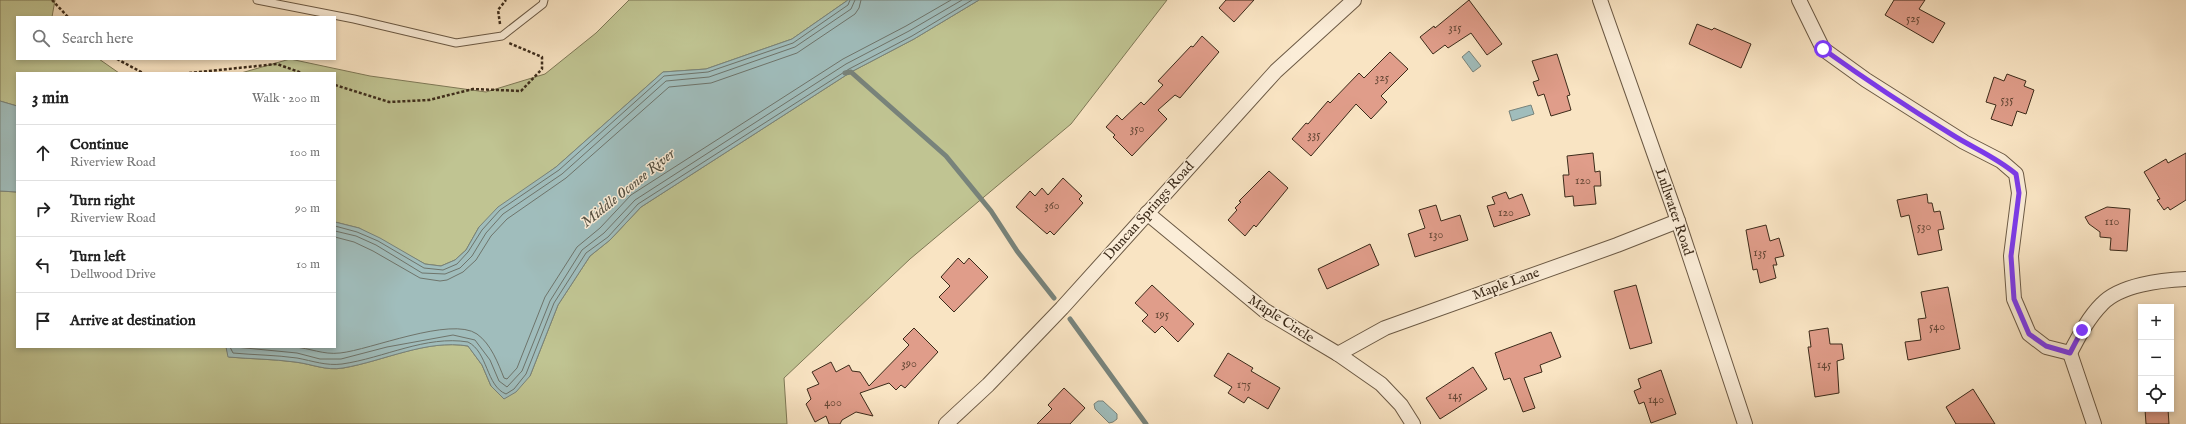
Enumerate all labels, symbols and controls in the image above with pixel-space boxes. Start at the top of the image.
house number: 525 [1906,11,1921,26]
search box [16,16,336,60]
house number: 315 [1448,20,1462,35]
icon: search [30,27,52,49]
text: Search here [62,29,133,48]
route start [1814,40,1832,58]
house number: 325 [1375,70,1390,85]
text: 3 min [32,88,69,109]
text: Walk · 200 m [252,90,320,107]
house number: 535 [2000,92,2014,107]
house number: 350 [1130,121,1144,136]
house number: 335 [1307,127,1321,142]
text: Continue [70,135,128,154]
icon: ahead [32,142,54,164]
text: 100 m [290,144,320,161]
water label: Middle Oconee River [577,144,680,232]
text: Riverview Road [70,154,156,171]
street label: Duncan Springs Road [1100,157,1198,264]
street label: Lullwater Road [1651,166,1697,258]
house number: 120 [1575,173,1591,188]
text: Turn right [70,191,135,210]
icon: right [32,198,54,220]
house number: 360 [1044,198,1060,213]
text: 90 m [295,200,320,217]
house number: 120 [1498,205,1514,220]
text: Riverview Road [70,210,156,227]
house number: 110 [2105,214,2119,229]
house number: 530 [1917,219,1931,234]
house number: 130 [1429,227,1444,242]
house number: 135 [1753,245,1767,260]
text: Turn left [70,247,126,266]
icon: left [32,254,54,276]
text: 10 m [296,256,320,273]
street label: Maple Lane [1470,263,1542,304]
text: Dellwood Drive [70,266,156,283]
street label: Maple Circle [1245,291,1318,347]
map controls [2138,304,2174,412]
button: + [2138,304,2174,340]
house number: 195 [1155,307,1170,322]
icon: arrive [32,310,54,332]
text: Arrive at destination [70,311,196,330]
house number: 540 [1929,319,1945,334]
route end [2073,321,2091,339]
button: − [2138,340,2174,376]
house number: 390 [901,356,917,371]
house number: 145 [1817,357,1832,372]
button: locate [2138,376,2174,412]
house number: 175 [1237,377,1252,392]
house number: 145 [1448,388,1463,403]
house number: 140 [1648,392,1664,407]
house number: 400 [824,395,842,410]

